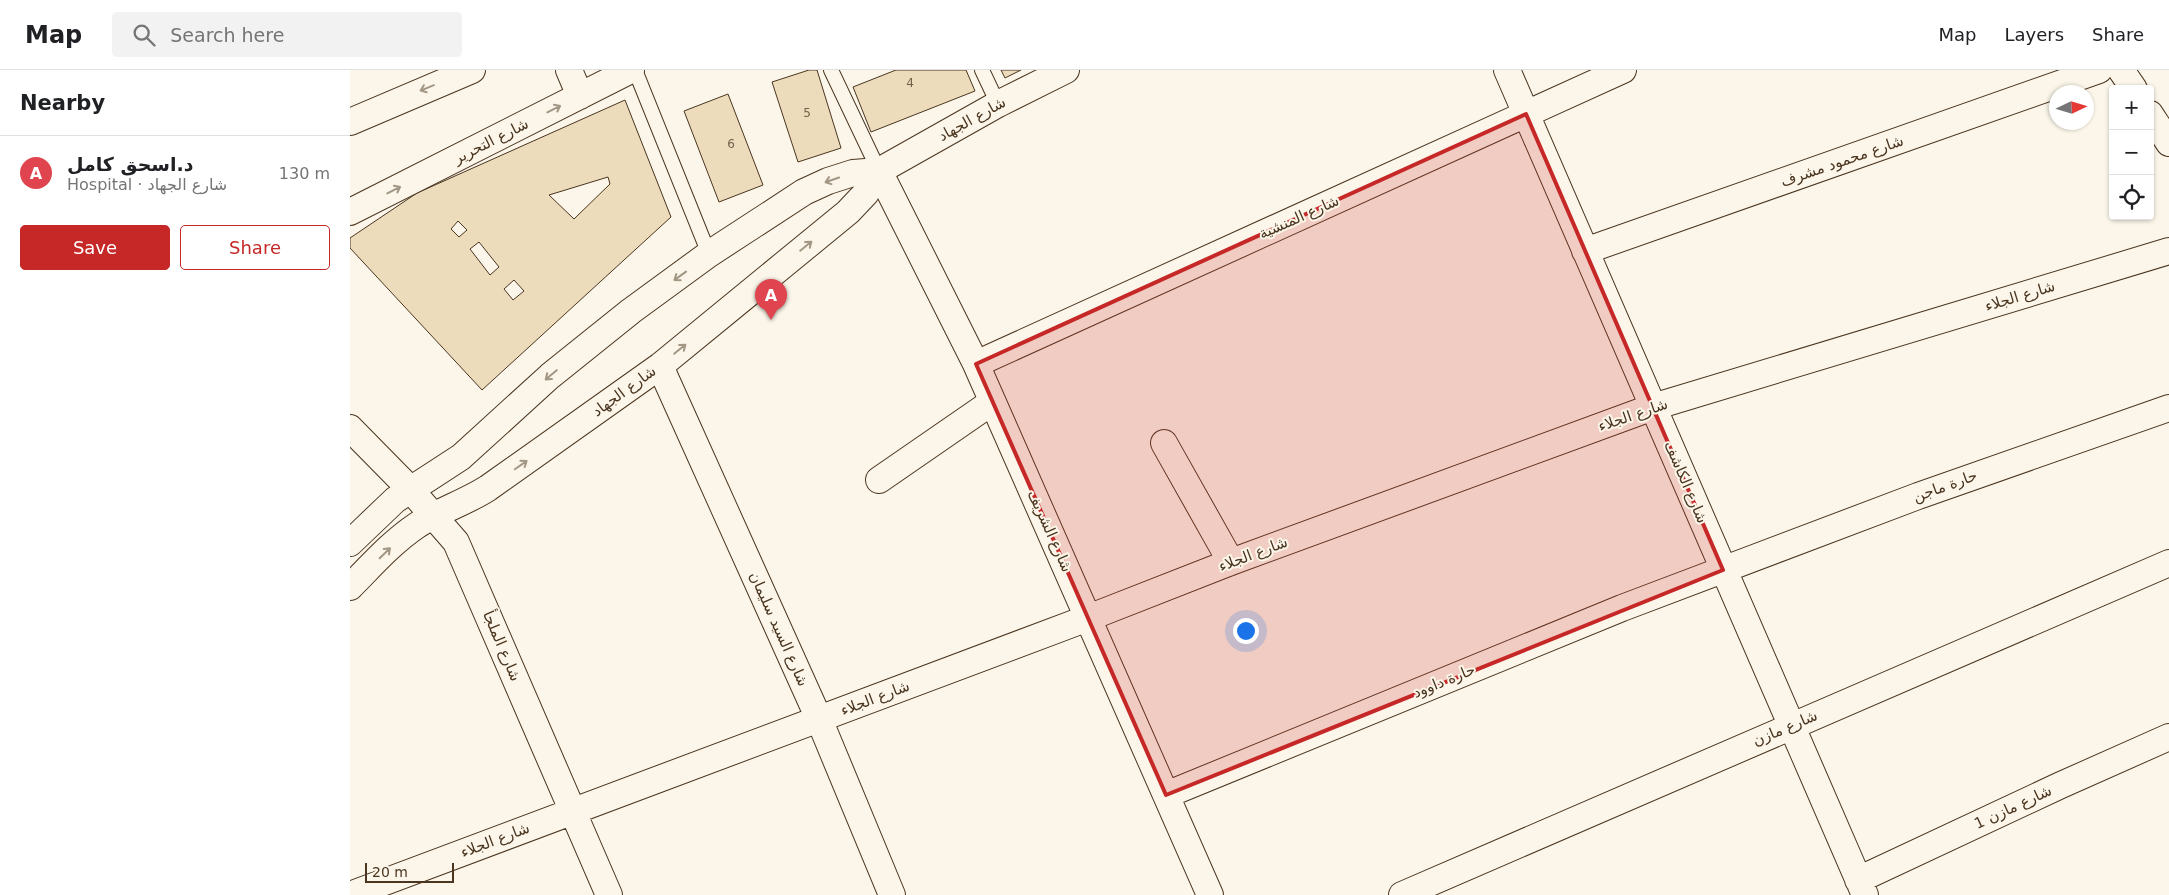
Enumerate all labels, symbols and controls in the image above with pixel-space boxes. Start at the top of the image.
search box [112,12,462,57]
text: Map [25,21,82,49]
icon: search [130,21,158,49]
text: Search here [170,24,284,46]
text: Map [1938,24,1976,45]
text: Layers [2004,24,2064,45]
text: Share [2092,24,2144,45]
house number: 4 [906,76,914,90]
one-way arrow [420,84,435,94]
north arrow [2049,85,2094,130]
map controls [2109,85,2154,220]
button: + [2109,85,2154,130]
text: Nearby [20,91,105,115]
street label: شارع الجهاد [935,93,1009,145]
one-way arrow [546,104,561,113]
house number: 5 [803,106,811,120]
street label: شارع التحرير [450,114,532,168]
button: − [2109,130,2154,175]
street label: شارع محمود مشرف [1778,132,1906,190]
house number: 6 [727,137,735,151]
text: د.اسحق كامل [67,153,194,175]
text: A [30,164,42,183]
text: 130 m [279,164,330,183]
text: Hospital · شارع الجهاد [67,175,227,194]
button: locate [2109,175,2154,220]
one-way arrow [824,176,840,185]
one-way arrow [386,185,401,195]
street label: شارع المنشية [1256,191,1342,243]
button: Save [20,225,170,270]
button: Share [180,225,330,270]
one-way arrow [799,241,812,252]
one-way arrow [674,270,687,281]
street label: شارع الجلاء [1983,277,2057,315]
pin: A [755,279,787,320]
one-way arrow [674,344,687,355]
street label: شارع الجهاد [588,362,660,420]
one-way arrow [545,370,558,381]
street label: شارع الجلاء [1596,395,1670,435]
street label: شارع الكاشف [1661,438,1711,526]
one-way arrow [513,460,527,470]
street label: حارة ماجن [1910,466,1980,506]
street label: شارع الشريف [1024,487,1076,575]
street label: شارع الجلاء [1216,533,1290,575]
one-way arrow [379,547,391,559]
street label: شارع السيد سليمان [746,569,812,689]
street label: شارع الملجأ [479,607,527,684]
your location [1233,618,1259,644]
street label: حارة داوود [1410,660,1478,702]
street label: شارع الجلاء [838,677,912,719]
street label: شارع مازن [1750,706,1820,750]
street label: شارع مازن 1 [1971,781,2055,833]
street label: شارع الجلاء [458,819,532,861]
scale bar [365,860,454,883]
text: 20 m [372,864,408,880]

